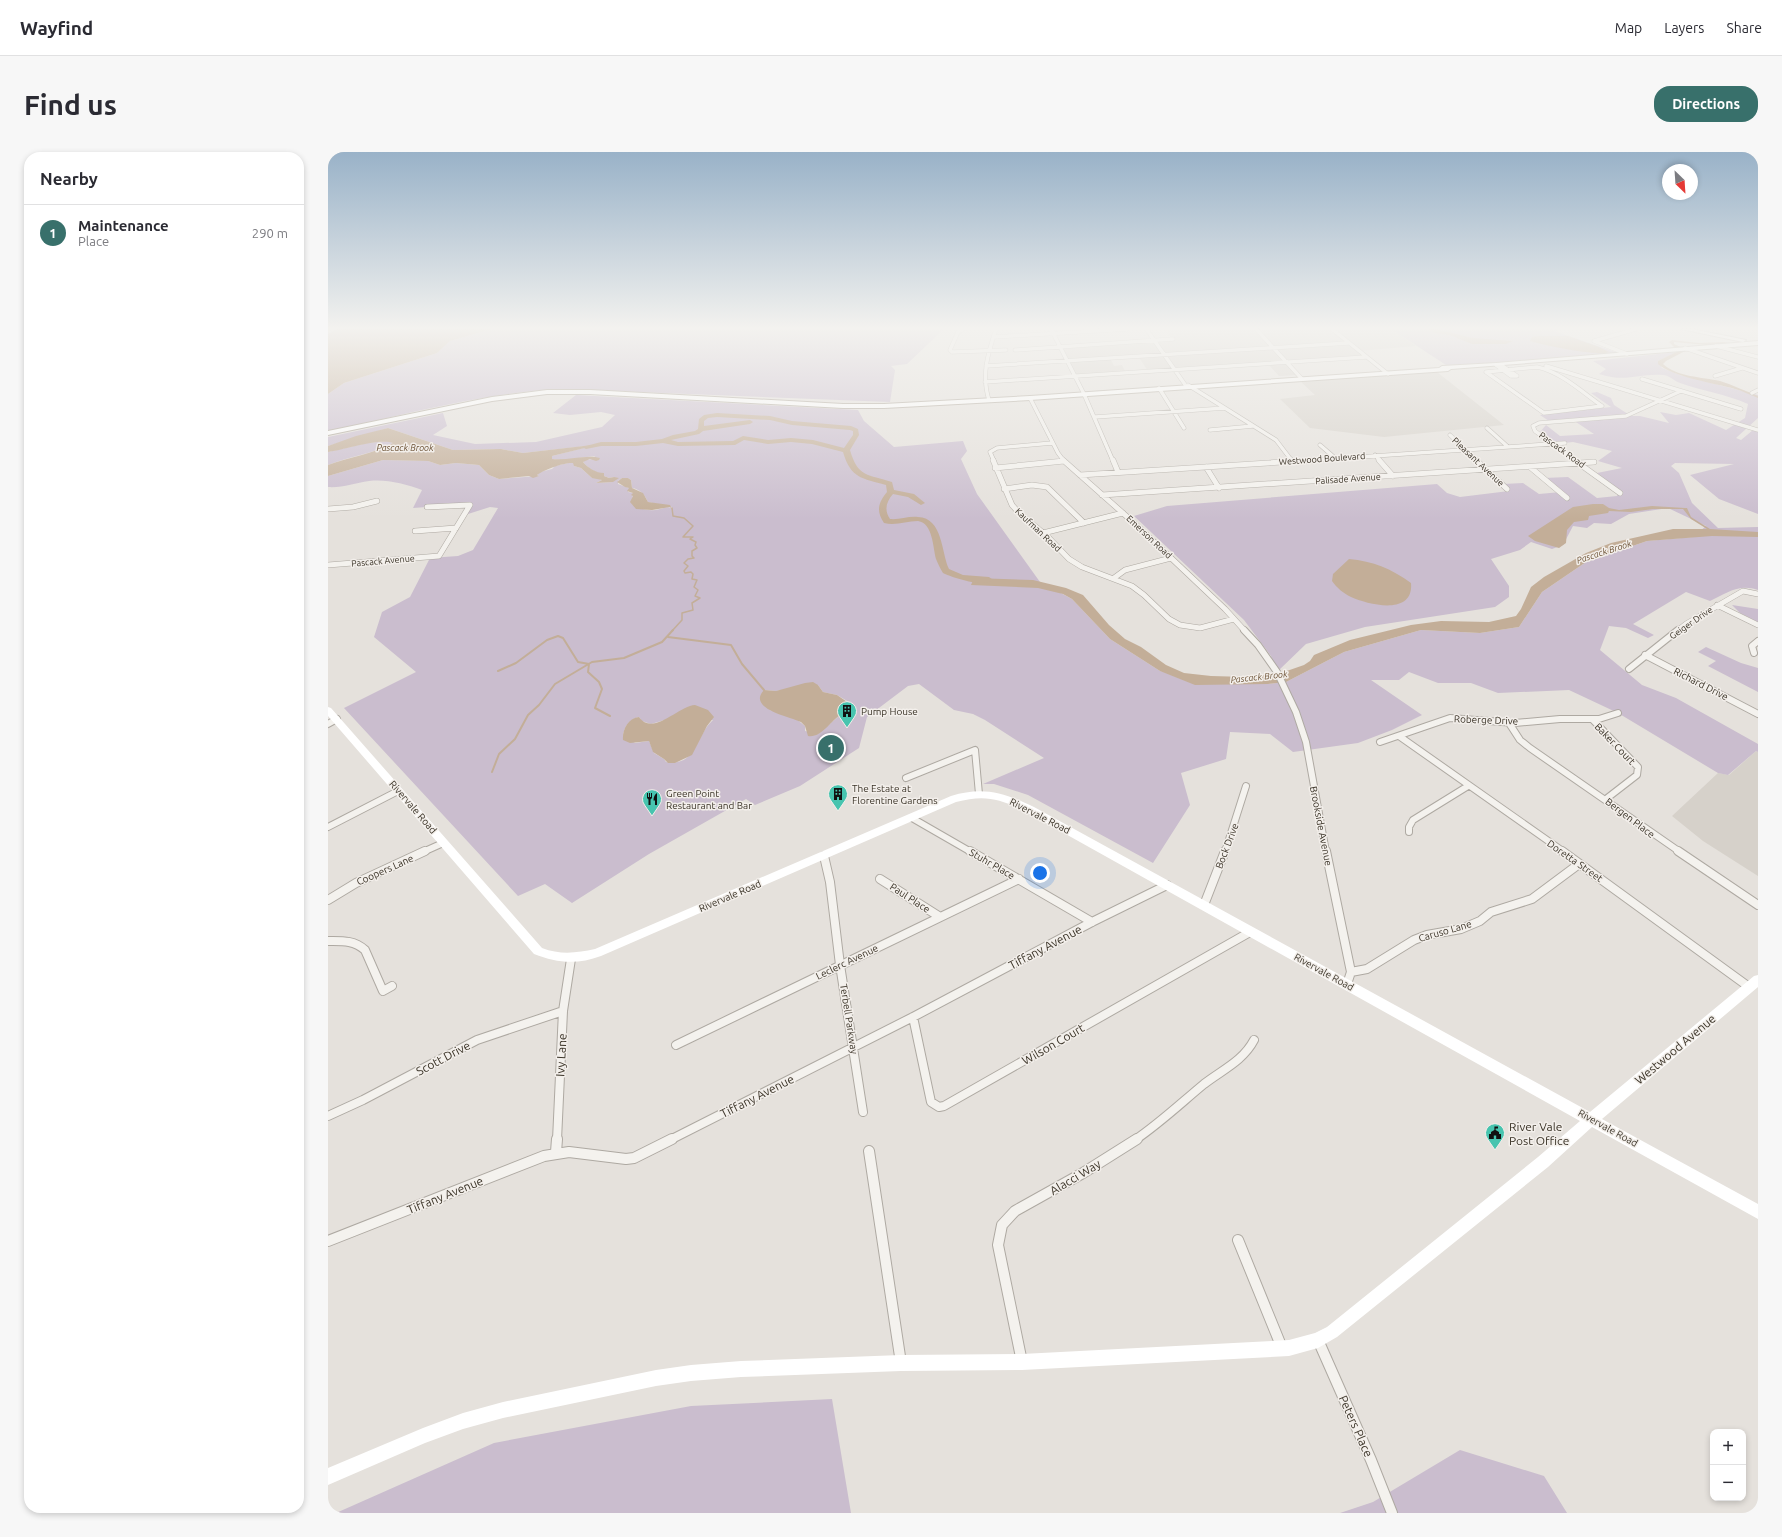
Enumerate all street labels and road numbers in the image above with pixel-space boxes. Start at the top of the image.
street label: Pascack Road [1537,430,1587,470]
street label: Pleasant Avenue [1450,436,1506,488]
street label: Westwood Boulevard [1278,451,1366,467]
street label: Palisade Avenue [1315,472,1381,486]
street label: Kaufman Road [1013,506,1063,554]
street label: Emerson Road [1124,513,1174,561]
street label: Pascack Avenue [351,553,415,569]
street label: Geiger Drive [1668,605,1714,641]
street label: Richard Drive [1672,666,1730,702]
street label: Roberge Drive [1454,713,1518,727]
street label: Baker Court [1593,721,1638,767]
street label: Rivervale Road [387,778,439,836]
street label: Brookside Avenue [1308,785,1334,867]
street label: Rivervale Road [1008,796,1072,836]
street label: Bergen Place [1603,796,1657,840]
street label: Bock Drive [1213,822,1241,870]
street label: Doretta Street [1545,838,1605,884]
street label: Stuhr Place [967,847,1017,881]
street label: Coopers Lane [355,853,415,887]
street label: Rivervale Road [697,878,763,914]
street label: Paul Place [888,881,932,915]
street label: Caruso Lane [1417,918,1473,944]
street label: Tiffany Avenue [1006,922,1084,972]
street label: Leclerc Avenue [814,942,880,982]
street label: Rivervale Road [1292,951,1356,993]
street label: Terbell Parkway [838,983,860,1055]
street label: Westwood Avenue [1632,1012,1718,1086]
street label: Wilson Court [1020,1021,1087,1067]
street label: Ivy Lane [553,1033,569,1077]
street label: Scott Drive [414,1038,472,1078]
street label: Tiffany Avenue [718,1072,796,1120]
street label: Rivervale Road [1576,1107,1640,1149]
street label: Alacci Way [1047,1157,1103,1197]
street label: Tiffany Avenue [405,1174,485,1216]
street label: Peters Place [1337,1393,1375,1459]

